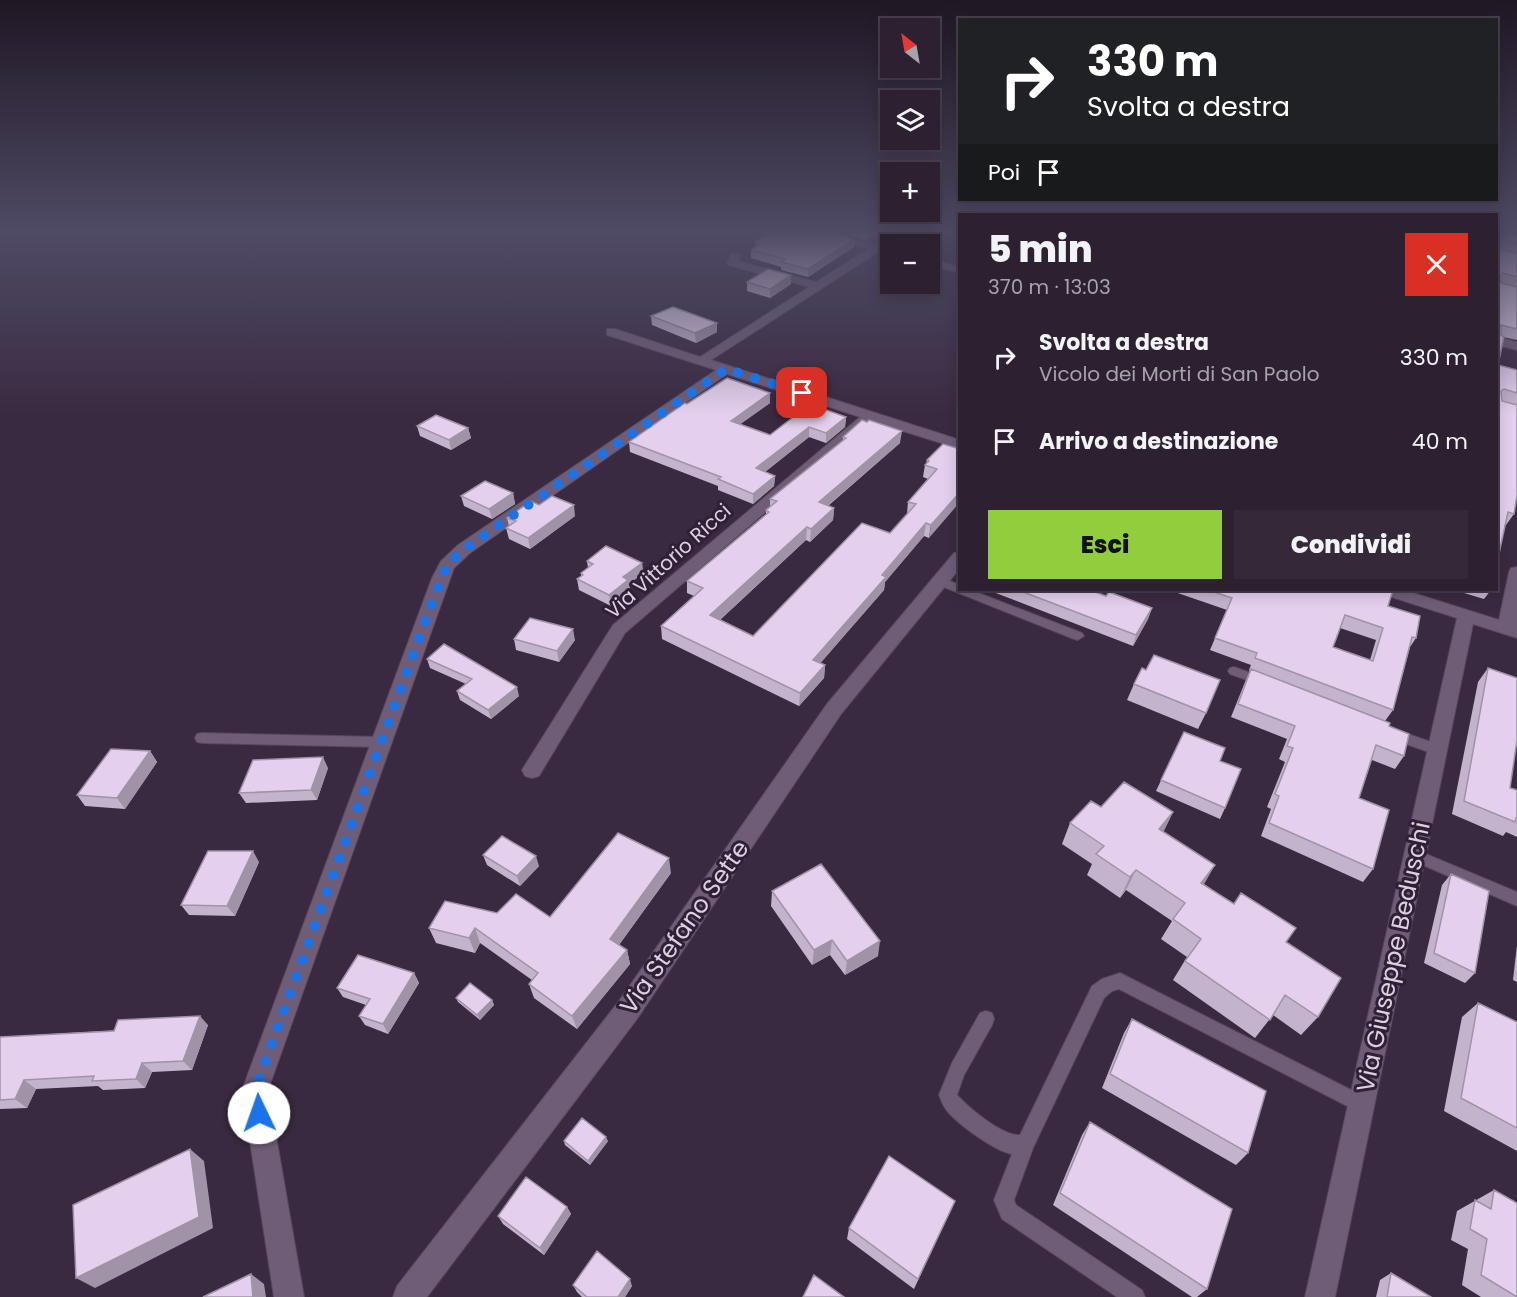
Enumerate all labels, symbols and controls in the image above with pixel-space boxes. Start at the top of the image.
north arrow [880,18,940,78]
map controls [880,18,940,294]
text: 330 m [1087,32,1219,91]
icon: right [988,42,1066,120]
text: Svolta a destra [1087,88,1290,125]
button: layers [880,90,940,150]
icon: arrive [1032,156,1065,189]
text: Poi [988,157,1020,188]
button: + [880,162,940,222]
text: 5 min [988,224,1093,275]
button: close [1405,233,1468,296]
button: − [880,234,940,294]
text: 370 m · 13:03 [988,273,1111,301]
text: Svolta a destra [1039,327,1209,358]
icon: right [988,341,1021,374]
text: 330 m [1400,342,1468,373]
text: Vicolo dei Morti di San Paolo [1039,360,1319,388]
pin [776,367,827,418]
icon: arrive [785,376,818,409]
icon: arrive [988,425,1021,458]
text: Arrivo a destinazione [1039,426,1278,457]
text: 40 m [1412,426,1468,457]
street label: Via Vittorio Ricci [599,497,737,625]
button: Esci [988,510,1222,579]
button: Condividi [1234,510,1468,579]
street label: Via Giuseppe Beduschi [1348,819,1438,1095]
street label: Via Stefano Sette [612,834,756,1020]
position arrow [227,1081,291,1145]

